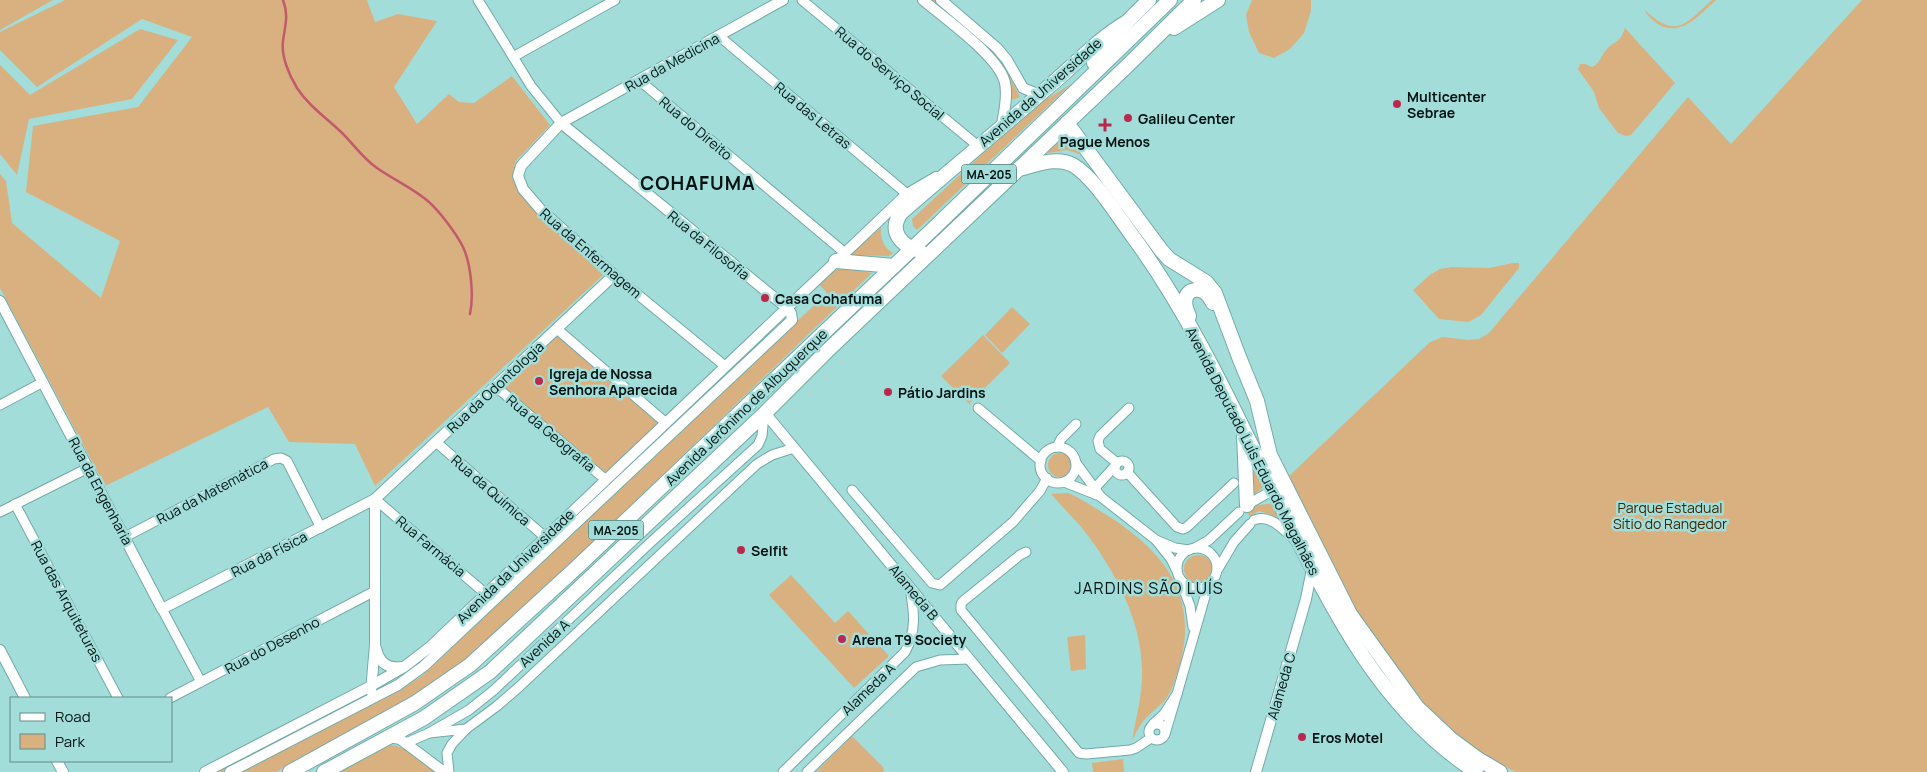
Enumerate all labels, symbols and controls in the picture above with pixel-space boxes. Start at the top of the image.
street label: Rua do Serviço Social [832,22,948,124]
street label: Rua da Medicina [621,28,723,96]
street label: Avenida da Universidade [975,33,1105,151]
street label: Rua das Letras [771,77,855,153]
place label: Multicenter Sebrae [1407,87,1487,122]
street label: Rua do Direito [656,92,736,164]
marker: Multicenter Sebrae [1391,98,1403,110]
place label: Galileu Center [1138,109,1235,128]
marker: Galileu Center [1122,112,1134,124]
marker: Pague Menos [1099,119,1111,131]
place label: Pague Menos [1060,132,1151,151]
road number: MA-205 [962,164,1016,183]
district label: COHAFUMA [640,170,756,196]
street label: Rua da Enfermagem [536,204,646,302]
street label: Rua da Filosofia [664,206,754,284]
place label: Casa Cohafuma [775,289,882,308]
marker: Casa Cohafuma [759,292,771,304]
street label: Avenida Jerônimo de Albuquerque [661,324,831,490]
street label: Avenida Deputado Luís Eduardo Magalhães [1182,324,1324,578]
street label: Rua da Odontologia [442,337,548,437]
place label: Igreja de Nossa Senhora Aparecida [549,364,677,399]
marker: Igreja de Nossa Senhora Aparecida [533,375,545,387]
place label: Pátio Jardins [898,383,986,402]
marker: Pátio Jardins [882,386,894,398]
street label: Rua da Geografia [503,390,599,476]
street label: Rua da Engenharia [65,434,137,548]
street label: Rua da Química [447,450,535,530]
street label: Rua da Matemática [153,454,271,528]
park label: Parque Estadual Sítio do Rangedor [1613,498,1727,533]
street label: Avenida da Universidade [452,505,578,627]
street label: Rua Farmácia [392,511,470,581]
road number: MA-205 [588,520,644,540]
street label: Rua da Física [228,527,310,581]
street label: Rua das Arquiteturas [27,537,107,665]
place label: Selfit [751,541,788,560]
marker: Selfit [735,544,747,556]
street label: Alameda B [885,560,943,624]
district label: JARDINS SÃO LUÍS [1074,577,1224,599]
street label: Rua do Desenho [221,612,323,678]
street label: Avenida A [515,615,573,671]
place label: Arena T9 Society [852,630,967,649]
marker: Arena T9 Society [836,633,848,645]
street label: Alameda C [1262,650,1300,722]
street label: Alameda A [837,659,899,719]
legend [10,697,172,762]
text: Road [55,706,91,727]
place label: Eros Motel [1312,728,1383,747]
text: Park [55,731,85,752]
marker: Eros Motel [1296,731,1308,743]

